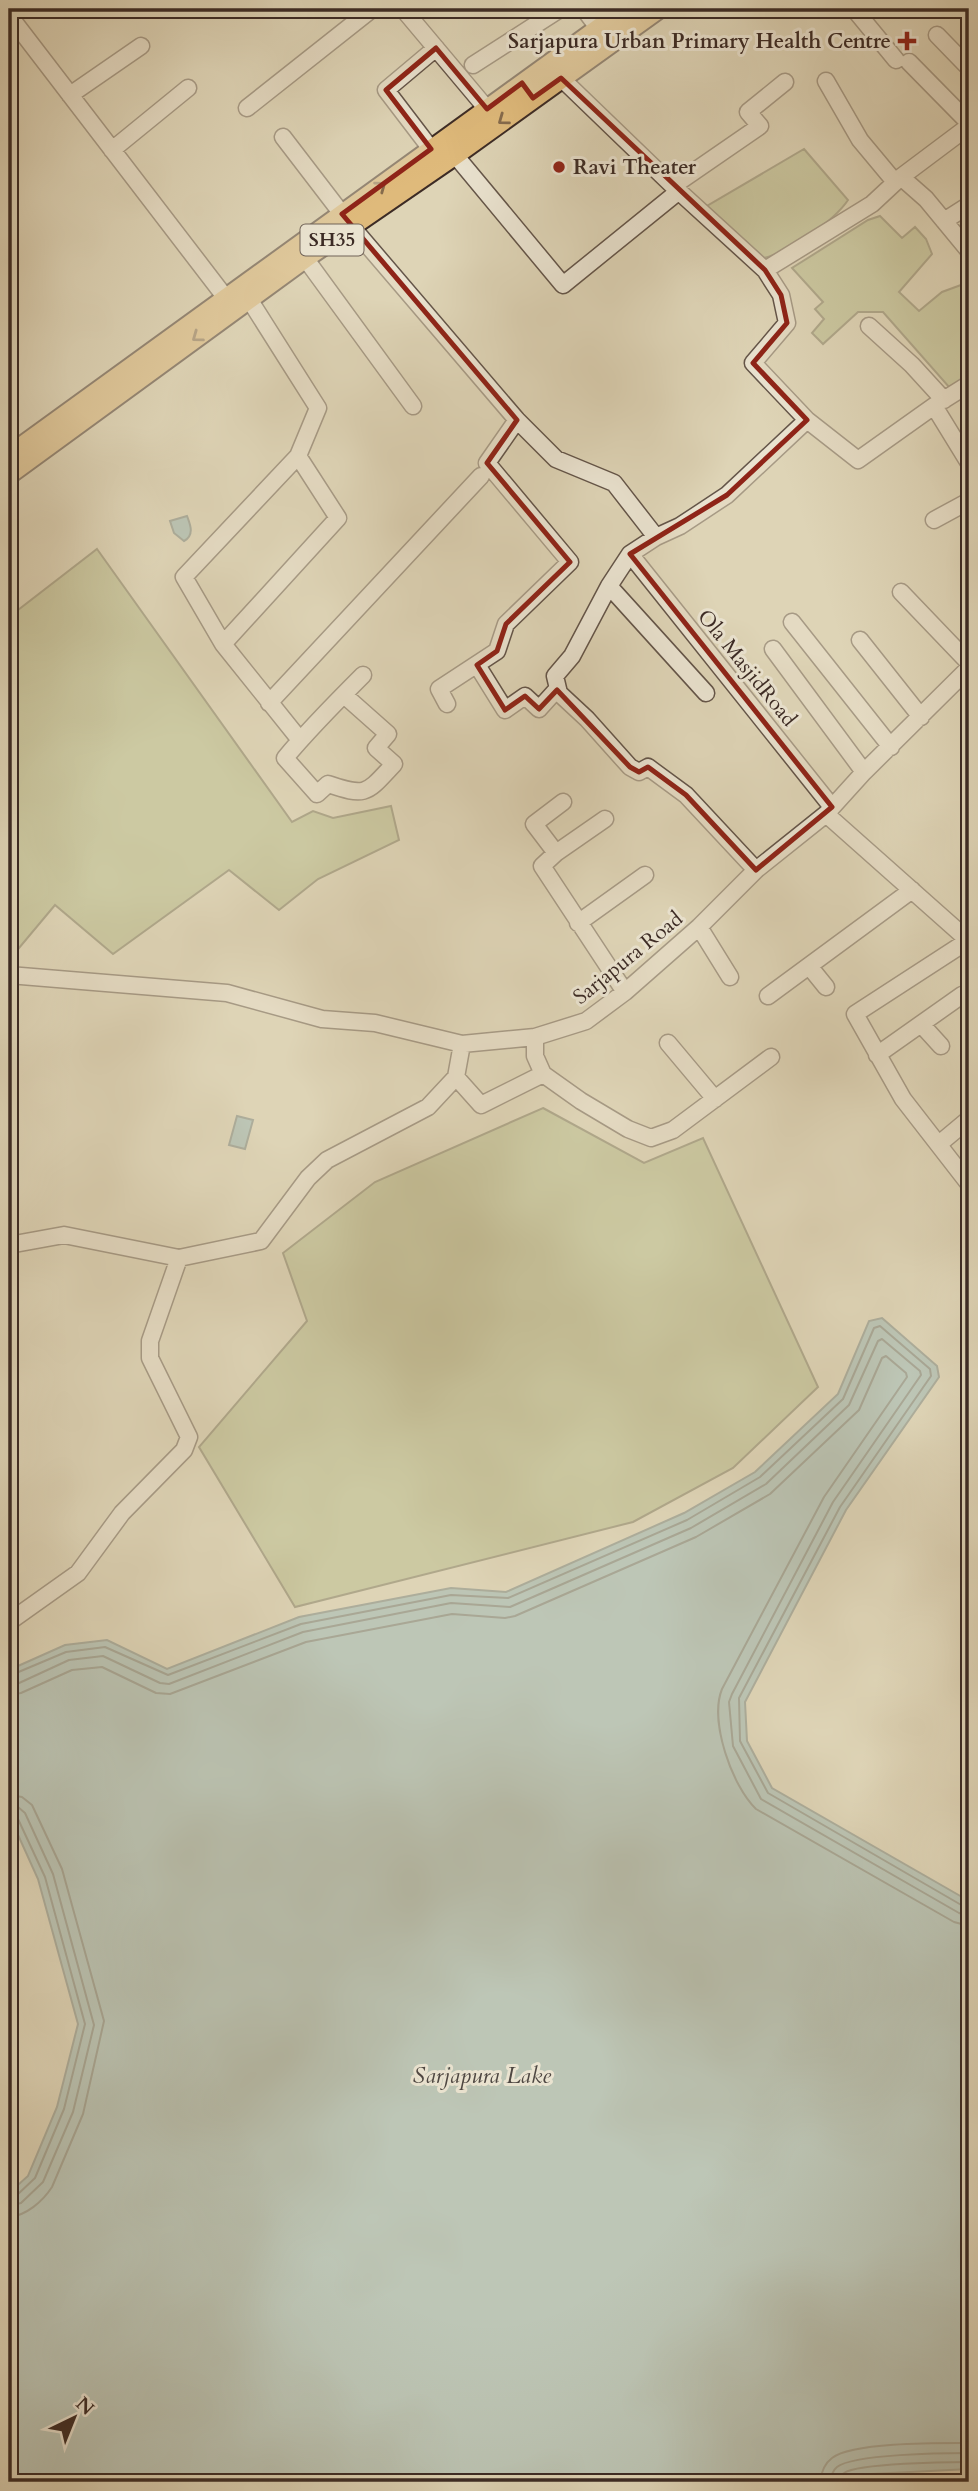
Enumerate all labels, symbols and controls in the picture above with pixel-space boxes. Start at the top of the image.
place label: Sarjapura Urban Primary Health Centre [508,27,891,56]
marker: Sarjapura Urban Primary Health Centre [897,31,917,51]
one-way arrow [498,112,510,124]
place label: Ravi Theater [573,153,697,182]
marker: Ravi Theater [551,159,567,175]
one-way arrow [373,181,386,194]
road number: SH35 [300,224,364,256]
one-way arrow [193,329,205,341]
street label: Ola MasjidRoad [691,603,803,733]
street label: Sarjapura Road [567,905,689,1011]
water label: Sarjapura Lake [413,2060,551,2091]
north arrow [38,2382,108,2452]
text: N [70,2391,100,2422]

